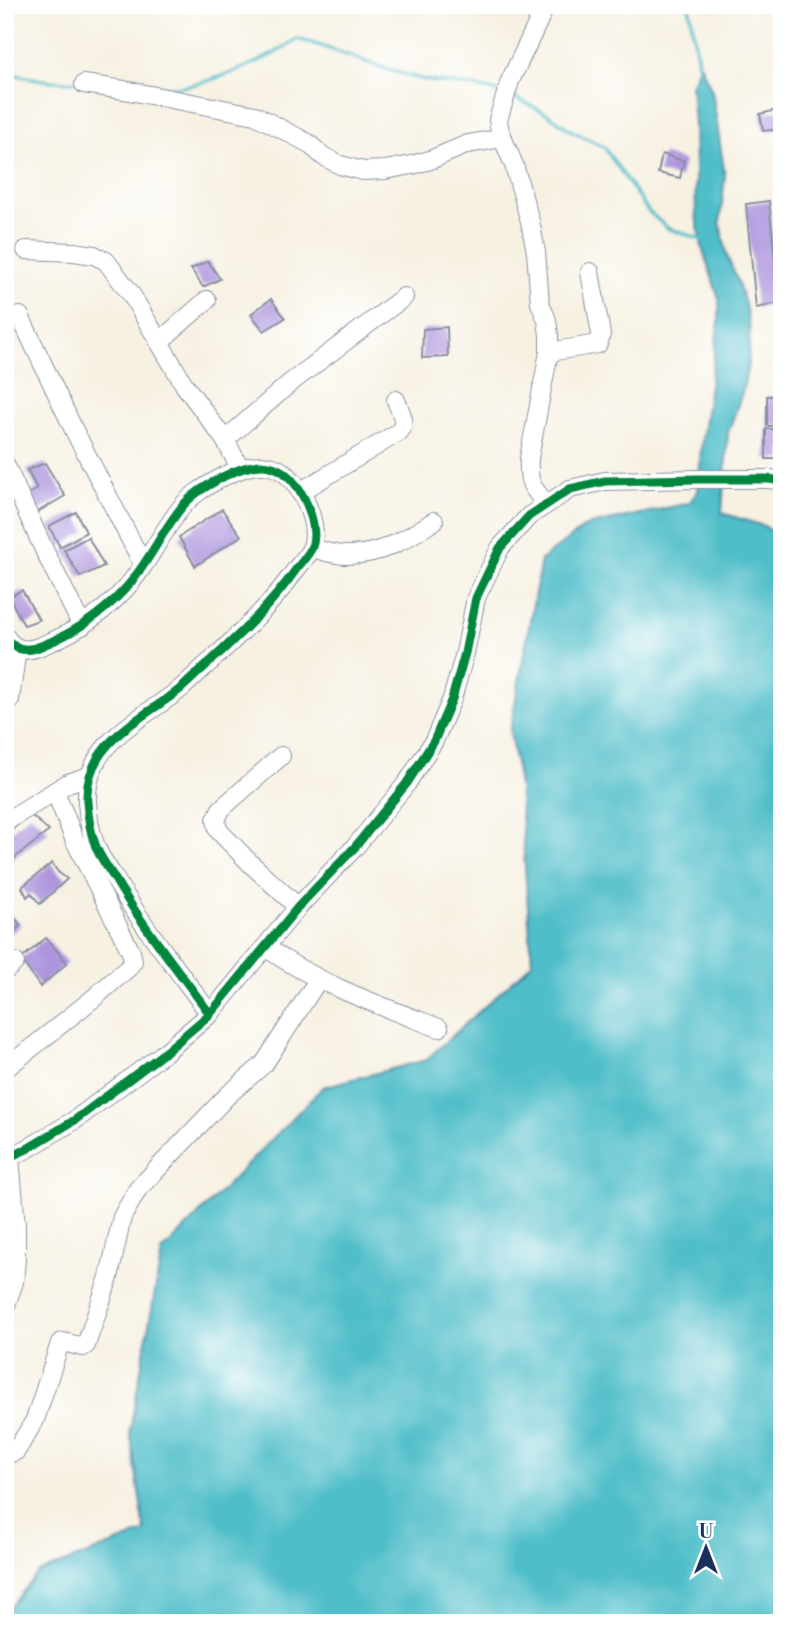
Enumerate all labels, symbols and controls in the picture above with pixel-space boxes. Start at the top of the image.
north arrow [672,1512,742,1582]
text: U [699,1520,714,1544]

